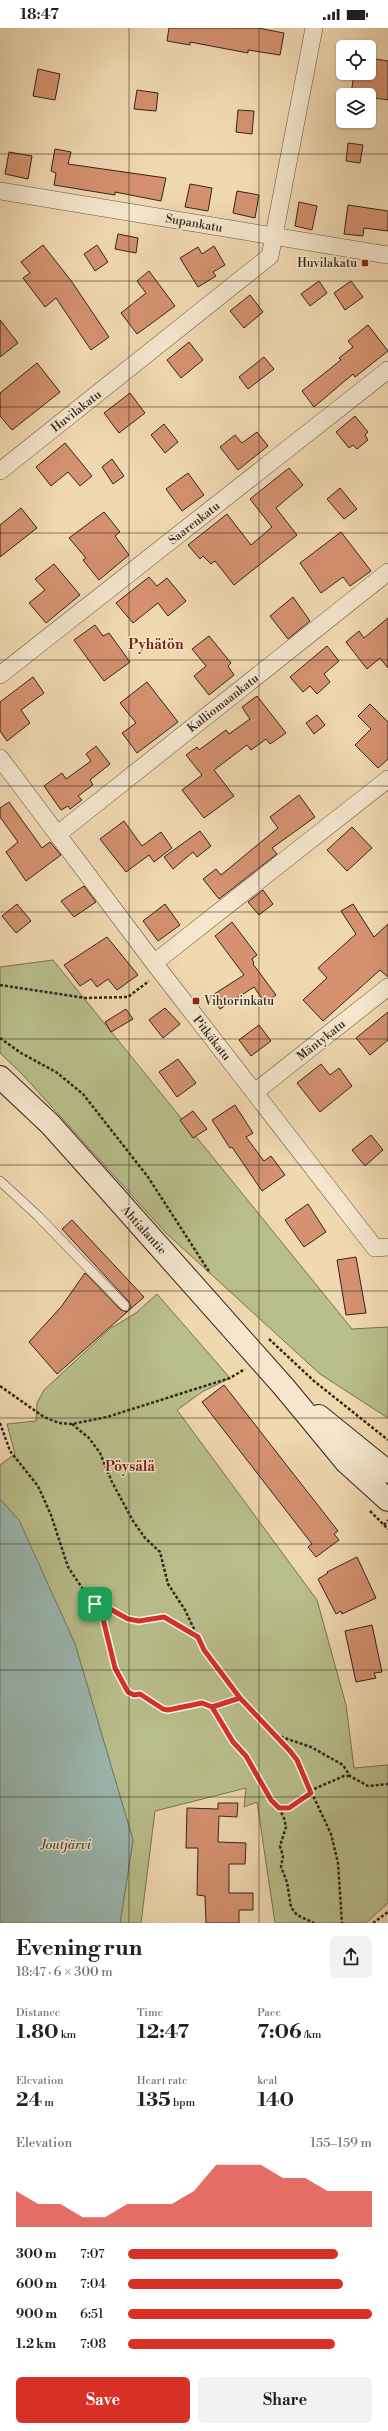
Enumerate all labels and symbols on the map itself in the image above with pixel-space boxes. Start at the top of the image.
street label: Supankatu [164,211,224,236]
place label: Huvilakatu [297,256,357,271]
marker: Huvilakatu [360,258,370,268]
street label: Huvilakatu [48,387,105,436]
street label: Saarenkatu [166,499,223,548]
district label: Pyhätön [128,636,184,654]
street label: Kalliomaankatu [185,671,262,736]
place label: Vihtorinkatu [203,994,274,1009]
marker: Vihtorinkatu [191,996,201,1006]
street label: Pitkäkatu [189,1013,234,1064]
street label: Mäntykatu [294,1017,349,1064]
street label: Ahtialantie [117,1202,170,1258]
district label: Pöysälä [105,1458,155,1476]
pin [78,1587,112,1621]
water label: Joutjärvi [39,1837,92,1853]

